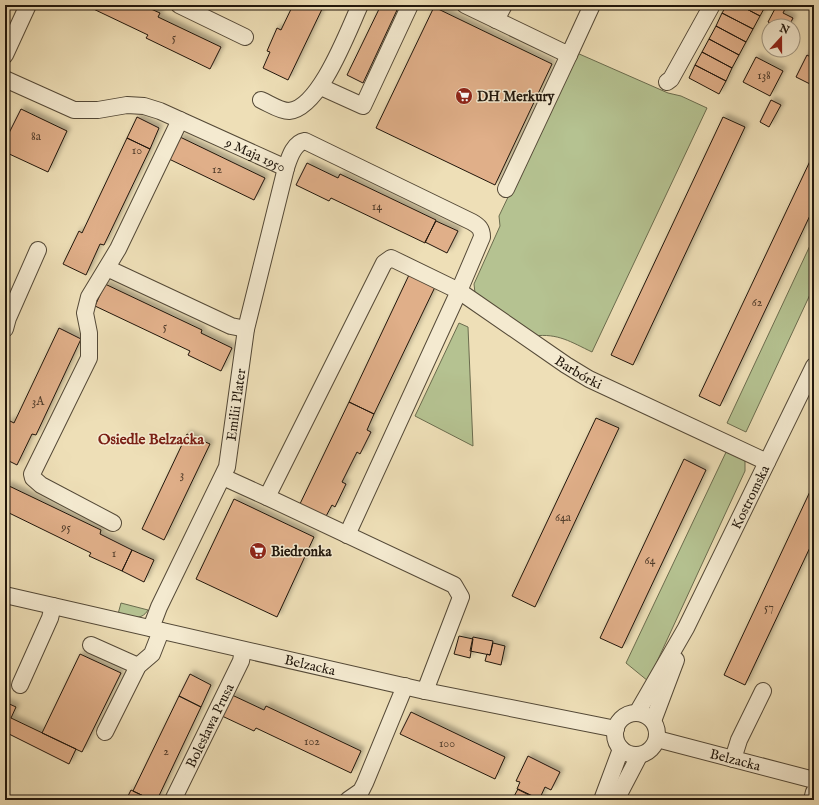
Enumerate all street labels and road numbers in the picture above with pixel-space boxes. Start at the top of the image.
street label: 9 Maja 1950 [222,133,288,177]
street label: Barbórki [551,352,605,394]
street label: Emilii Plater [223,367,250,442]
street label: Kostromska [728,461,775,532]
street label: Belzacka [283,651,338,680]
street label: Bolesława Prusa [182,680,239,771]
street label: Belzacka [708,745,763,776]

